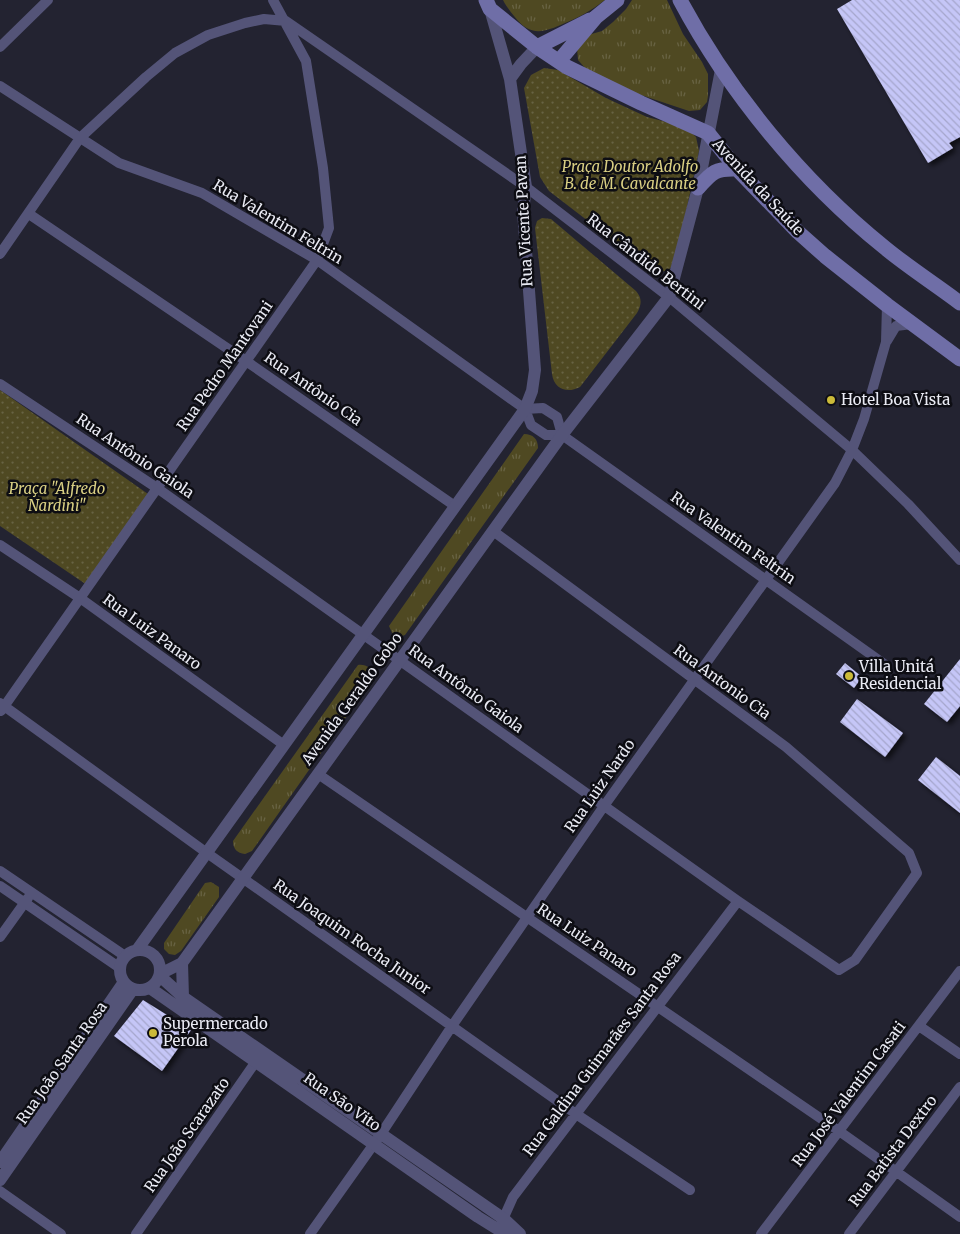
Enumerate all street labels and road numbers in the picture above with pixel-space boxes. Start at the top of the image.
street label: Avenida da Saúde [708,134,808,239]
street label: Rua Vicente Pavan [511,155,536,287]
street label: Rua Valentim Feltrin [210,175,347,268]
street label: Rua Cândido Bertini [583,209,709,314]
street label: Rua Pedro Mantovani [173,297,277,434]
street label: Rua Antônio Cia [261,348,366,429]
street label: Rua Antônio Gaiola [73,409,198,502]
street label: Rua Valentim Feltrin [667,487,800,588]
street label: Rua Luiz Panaro [99,590,205,674]
street label: Avenida Geraldo Gobo [297,628,406,770]
street label: Rua Antônio Gaiola [405,640,528,737]
street label: Rua Antonio Cia [670,640,775,723]
street label: Rua Luiz Nardo [560,735,639,836]
street label: Rua Joaquim Rocha Junior [270,875,435,998]
street label: Rua Luiz Panaro [534,899,641,980]
street label: Rua Galdina Guimarães Santa Rosa [518,948,685,1160]
street label: Rua João Santa Rosa [12,998,111,1128]
street label: Rua José Valentim Casati [788,1017,910,1170]
street label: Rua São Vito [300,1068,385,1135]
street label: Rua João Scarazato [140,1073,233,1196]
street label: Rua Batista Dextro [844,1091,941,1210]

